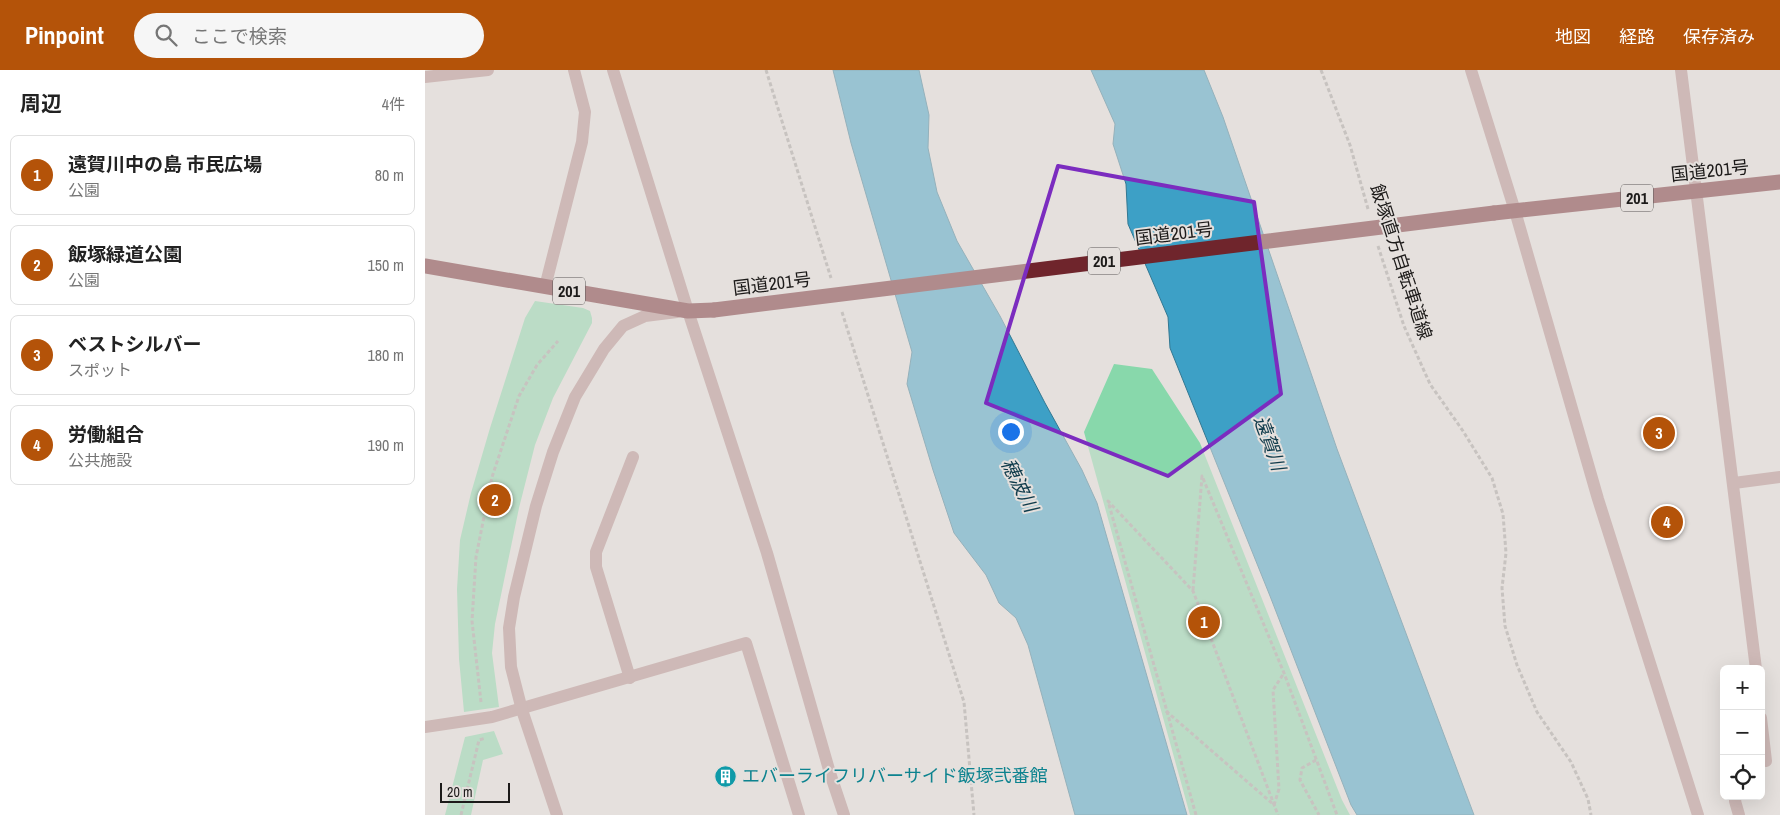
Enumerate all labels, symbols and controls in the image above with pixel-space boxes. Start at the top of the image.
search box [134,13,484,58]
text: Pinpoint [25,19,104,51]
icon: search [152,21,180,49]
text: ここで検索 [192,23,287,49]
text: 地図 [1555,24,1591,49]
text: 経路 [1619,24,1655,49]
text: 保存済み [1683,24,1755,49]
text: 周辺 [20,89,62,118]
text: 4件 [382,93,405,115]
text: 遠賀川中の島 市民広場 [68,151,262,177]
street label: 国道201号 [1670,154,1750,187]
text: 1 [33,164,41,186]
text: 80 m [375,164,404,186]
text: 公園 [68,179,100,201]
street label: 飯塚直方自転車道線 [1365,181,1438,343]
road number: 201 [1621,185,1653,212]
street label: 国道201号 [1133,216,1214,251]
text: 飯塚緑道公園 [68,241,182,267]
road number: 201 [1088,248,1120,275]
text: 2 [33,254,41,276]
text: 150 m [368,254,404,276]
street label: 国道201号 [731,266,812,301]
text: 公園 [68,269,100,291]
road number: 201 [553,278,585,305]
text: ベストシルバー [68,331,201,357]
text: 3 [33,344,41,366]
text: 180 m [368,344,404,366]
text: スポット [68,359,132,381]
water label: 遠賀川 [1248,412,1293,476]
pin: 3 [1643,414,1675,452]
your location [998,419,1024,445]
text: 労働組合 [68,421,144,447]
text: 4 [33,434,41,456]
text: 190 m [368,434,404,456]
text: 公共施設 [68,449,132,471]
water label: 穂波川 [995,454,1045,518]
pin: 2 [479,481,511,519]
pin: 4 [1651,503,1683,541]
pin: 1 [1188,603,1220,641]
map controls [1720,665,1765,800]
button: + [1720,665,1765,710]
button: − [1720,710,1765,755]
button: locate [1720,755,1765,800]
place label: エバーライフリバーサイド飯塚弐番館 [742,763,1048,788]
building icon: エバーライフリバーサイド飯塚弐番館 [714,764,738,788]
scale bar [440,780,510,803]
text: 20 m [447,783,473,801]

